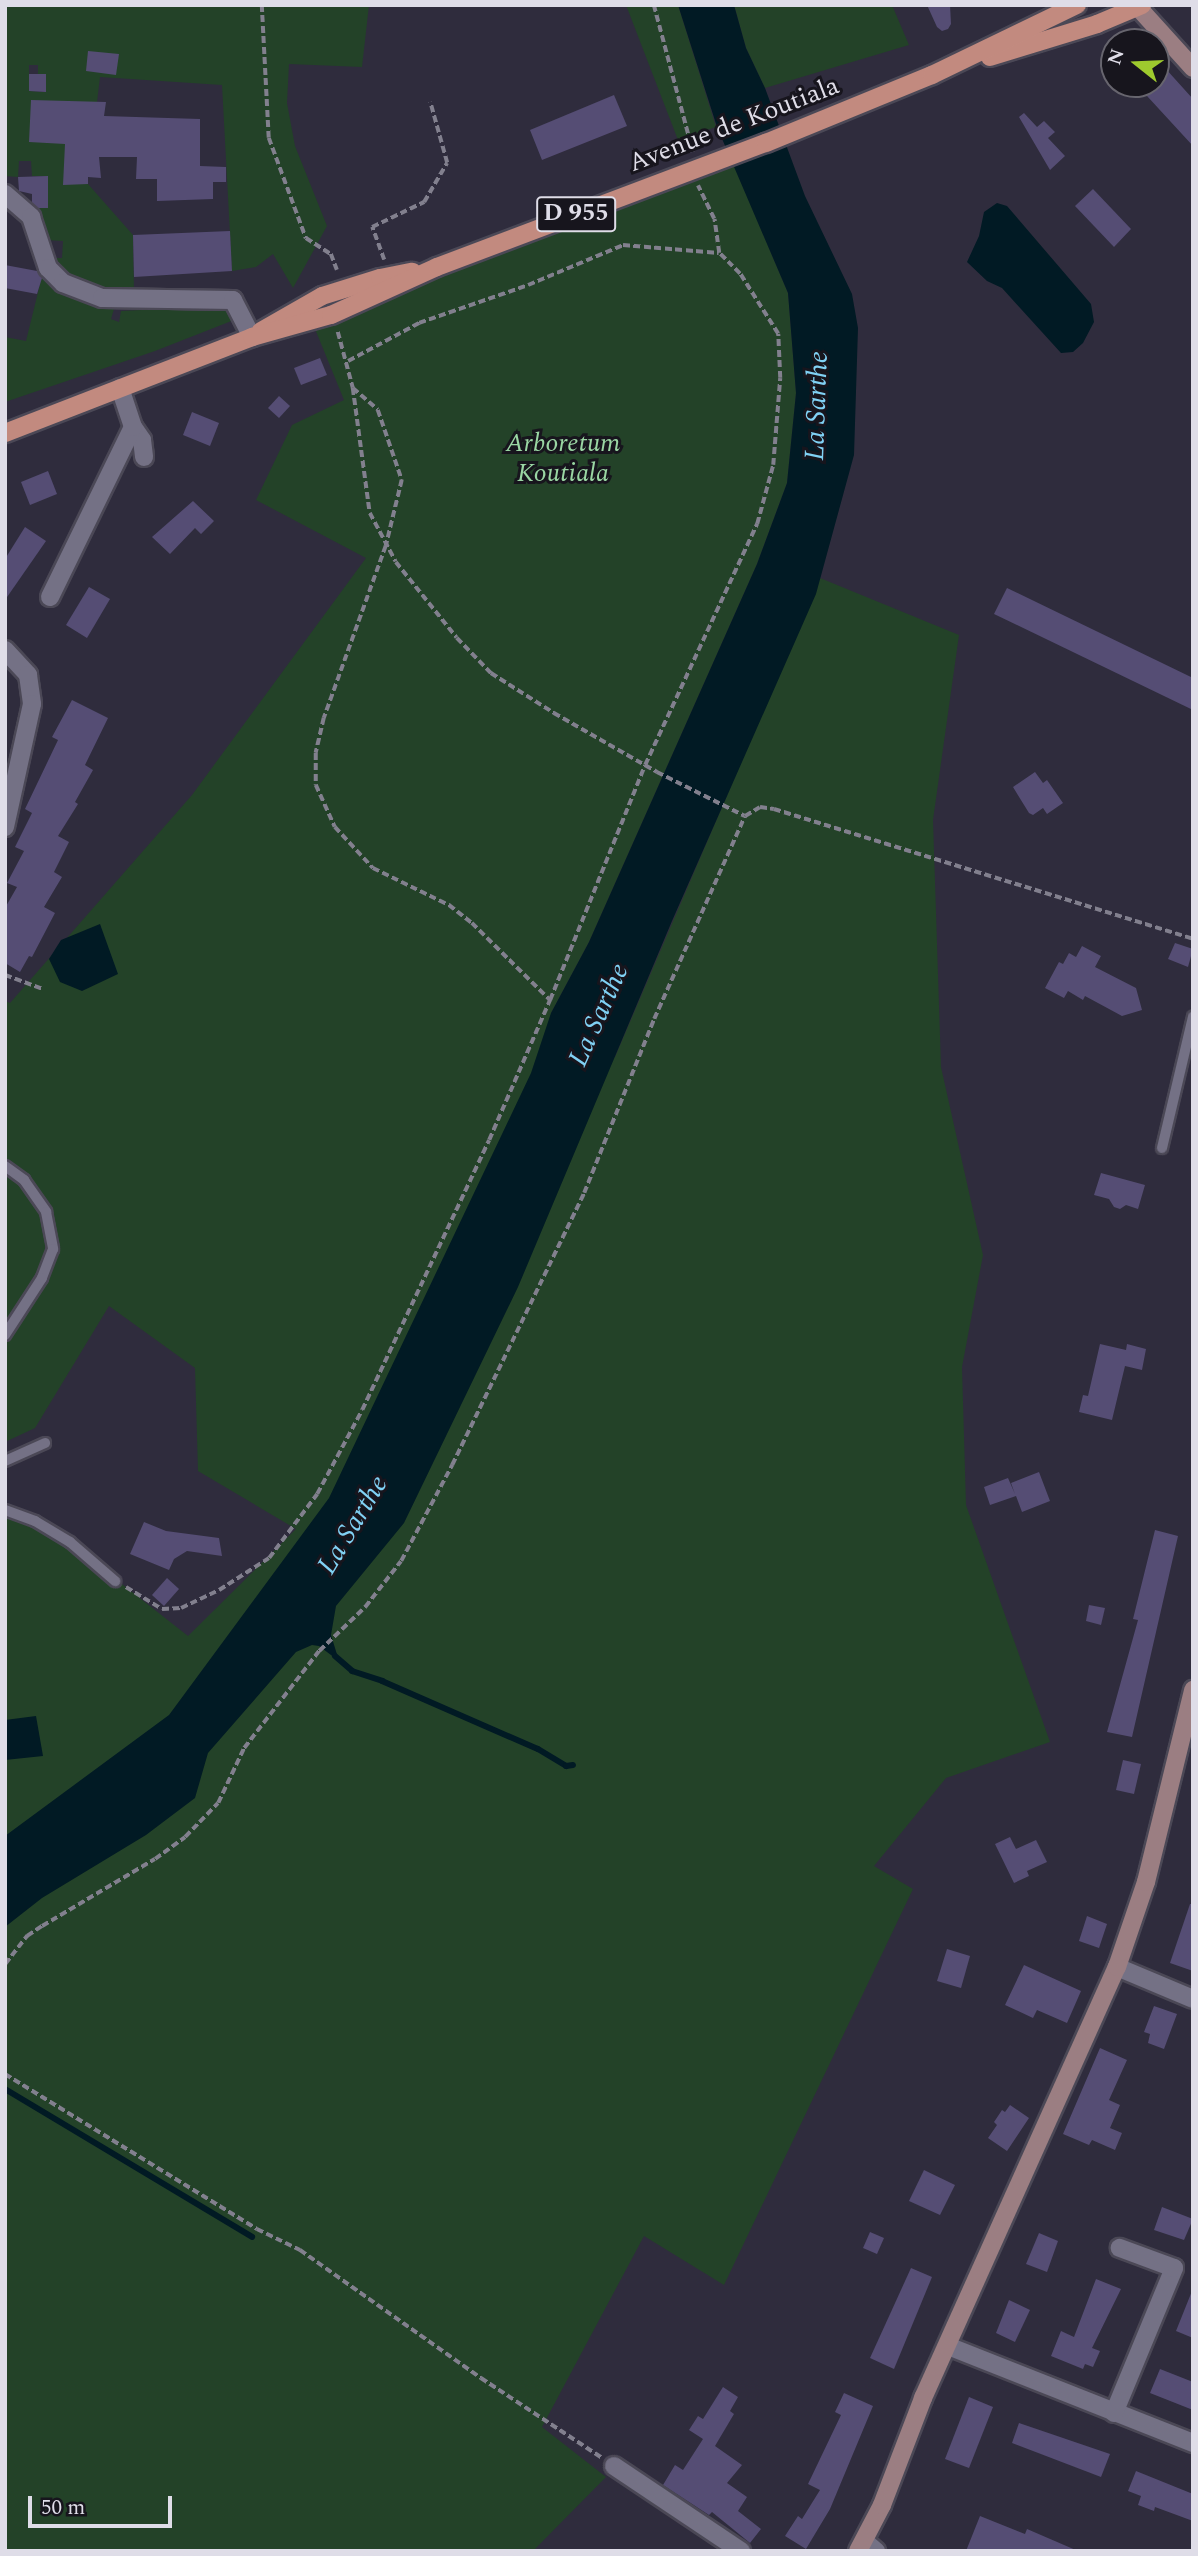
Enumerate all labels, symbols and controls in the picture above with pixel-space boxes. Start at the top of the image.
north arrow [1100,28,1170,98]
text: N [1100,45,1133,69]
street label: Avenue de Koutiala [624,70,844,180]
road number: D 955 [536,194,616,234]
water label: La Sarthe [798,351,836,461]
park label: Arboretum Koutiala [506,428,620,490]
water label: La Sarthe [561,958,637,1072]
water label: La Sarthe [310,1469,396,1581]
scale bar [32,2482,175,2526]
text: 50 m [41,2492,85,2524]

